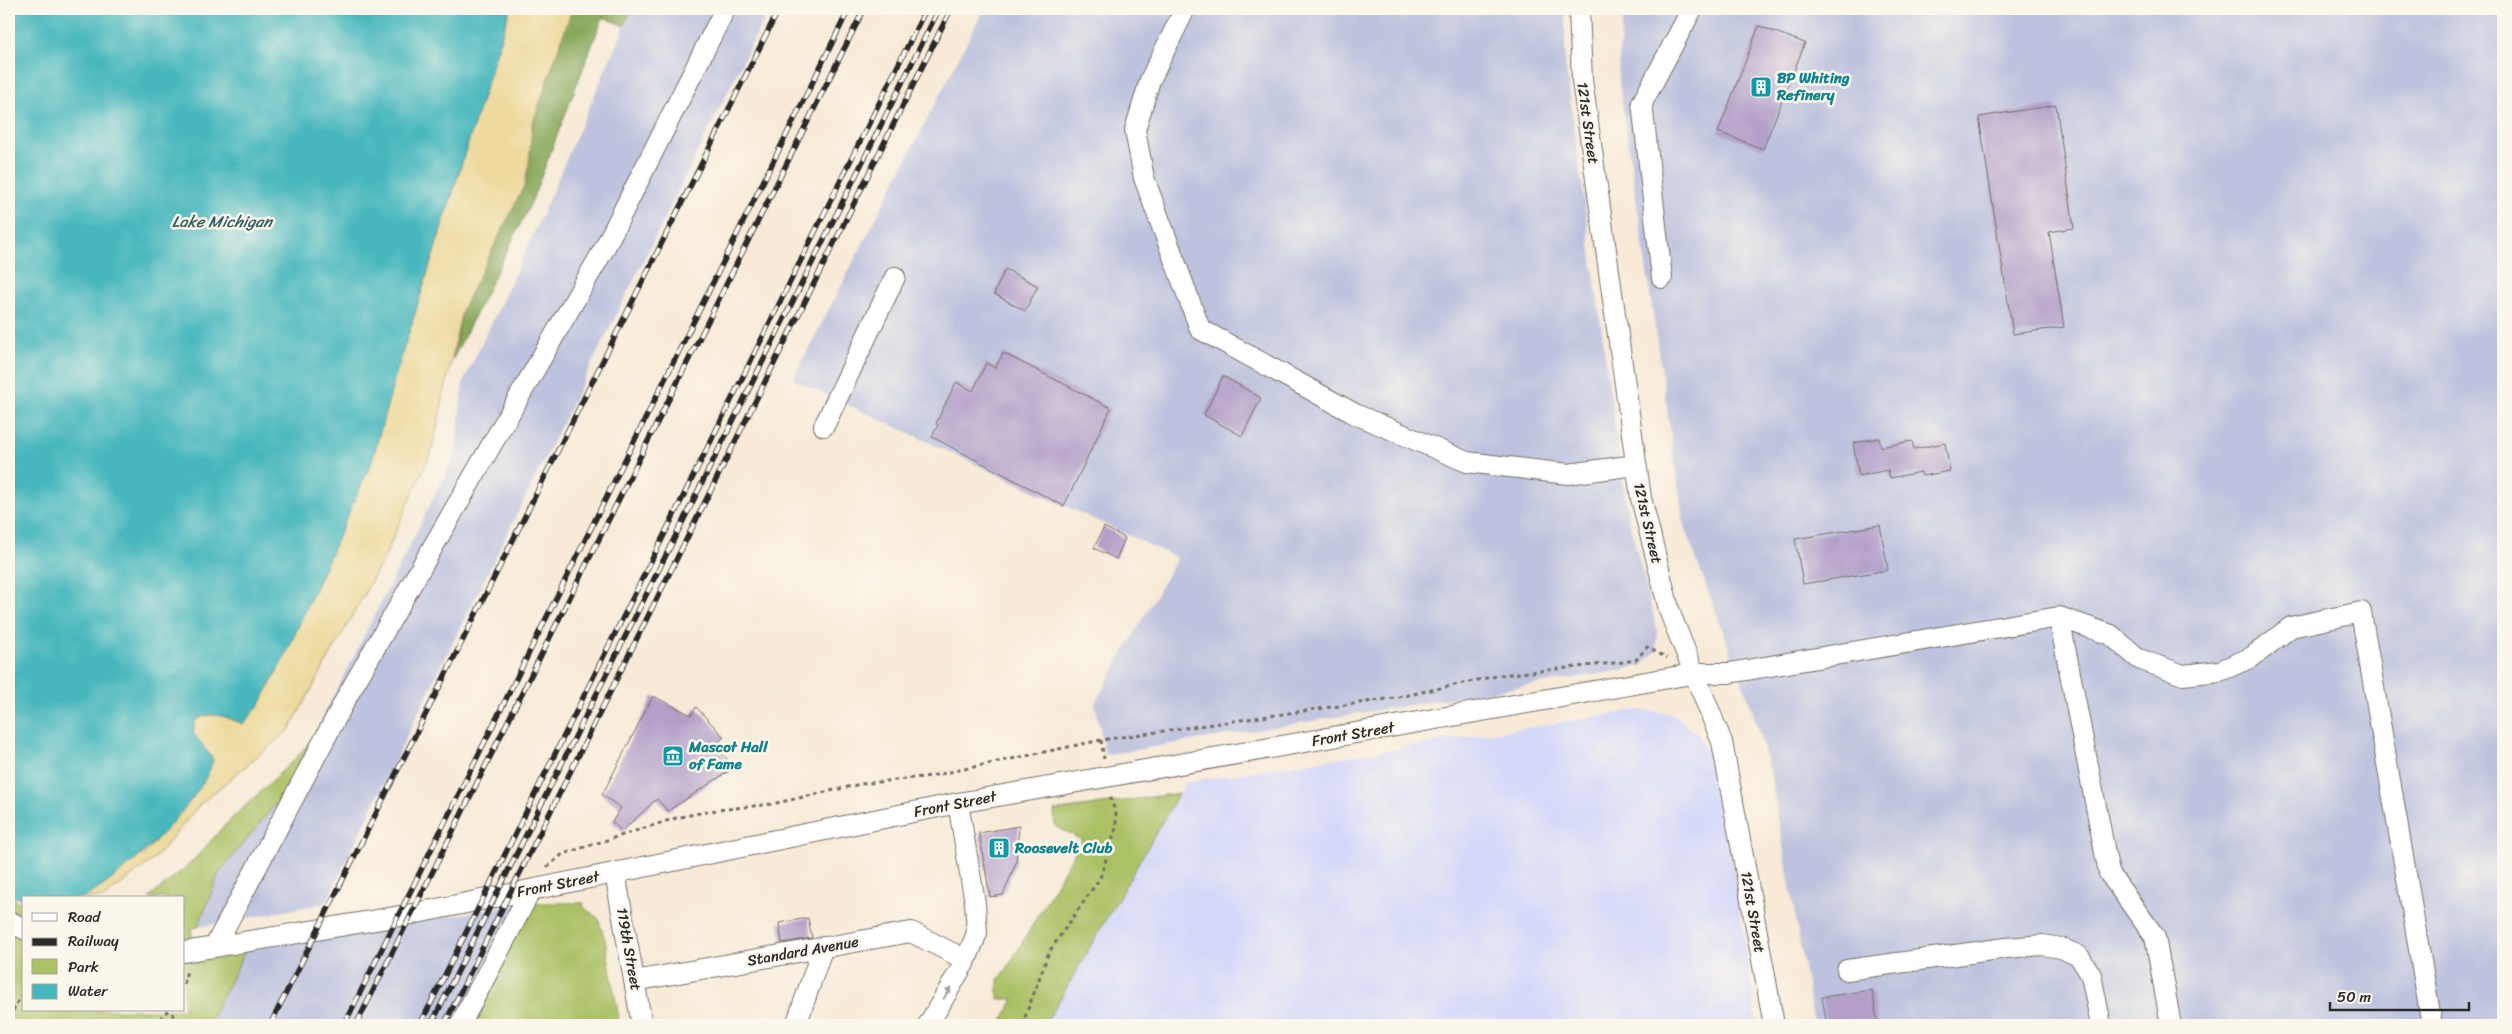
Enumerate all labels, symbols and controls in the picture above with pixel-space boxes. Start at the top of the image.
place label: BP Whiting Refinery [1776,65,1850,108]
building icon: BP Whiting Refinery [1749,75,1773,99]
street label: 121st Street [1569,80,1607,166]
water label: Lake Michigan [172,207,274,236]
street label: 121st Street [1626,480,1670,567]
street label: Front Street [1310,714,1397,754]
place label: Mascot Hall of Fame [688,734,768,777]
museum icon: Mascot Hall of Fame [661,744,685,768]
street label: Front Street [911,783,999,825]
place label: Roosevelt Club [1014,835,1113,861]
building icon: Roosevelt Club [987,836,1011,860]
street label: Front Street [514,863,602,905]
street label: 121st Street [1733,869,1773,955]
legend [22,896,185,1012]
text: Road [68,904,101,930]
street label: 119th Street [609,905,649,993]
text: Railway [68,928,119,954]
street label: Standard Avenue [745,928,861,974]
text: Park [68,954,99,980]
text: Water [68,978,108,1004]
scale bar [2330,979,2468,1011]
text: 50 m [2337,984,2372,1010]
one-way arrow [943,986,952,999]

